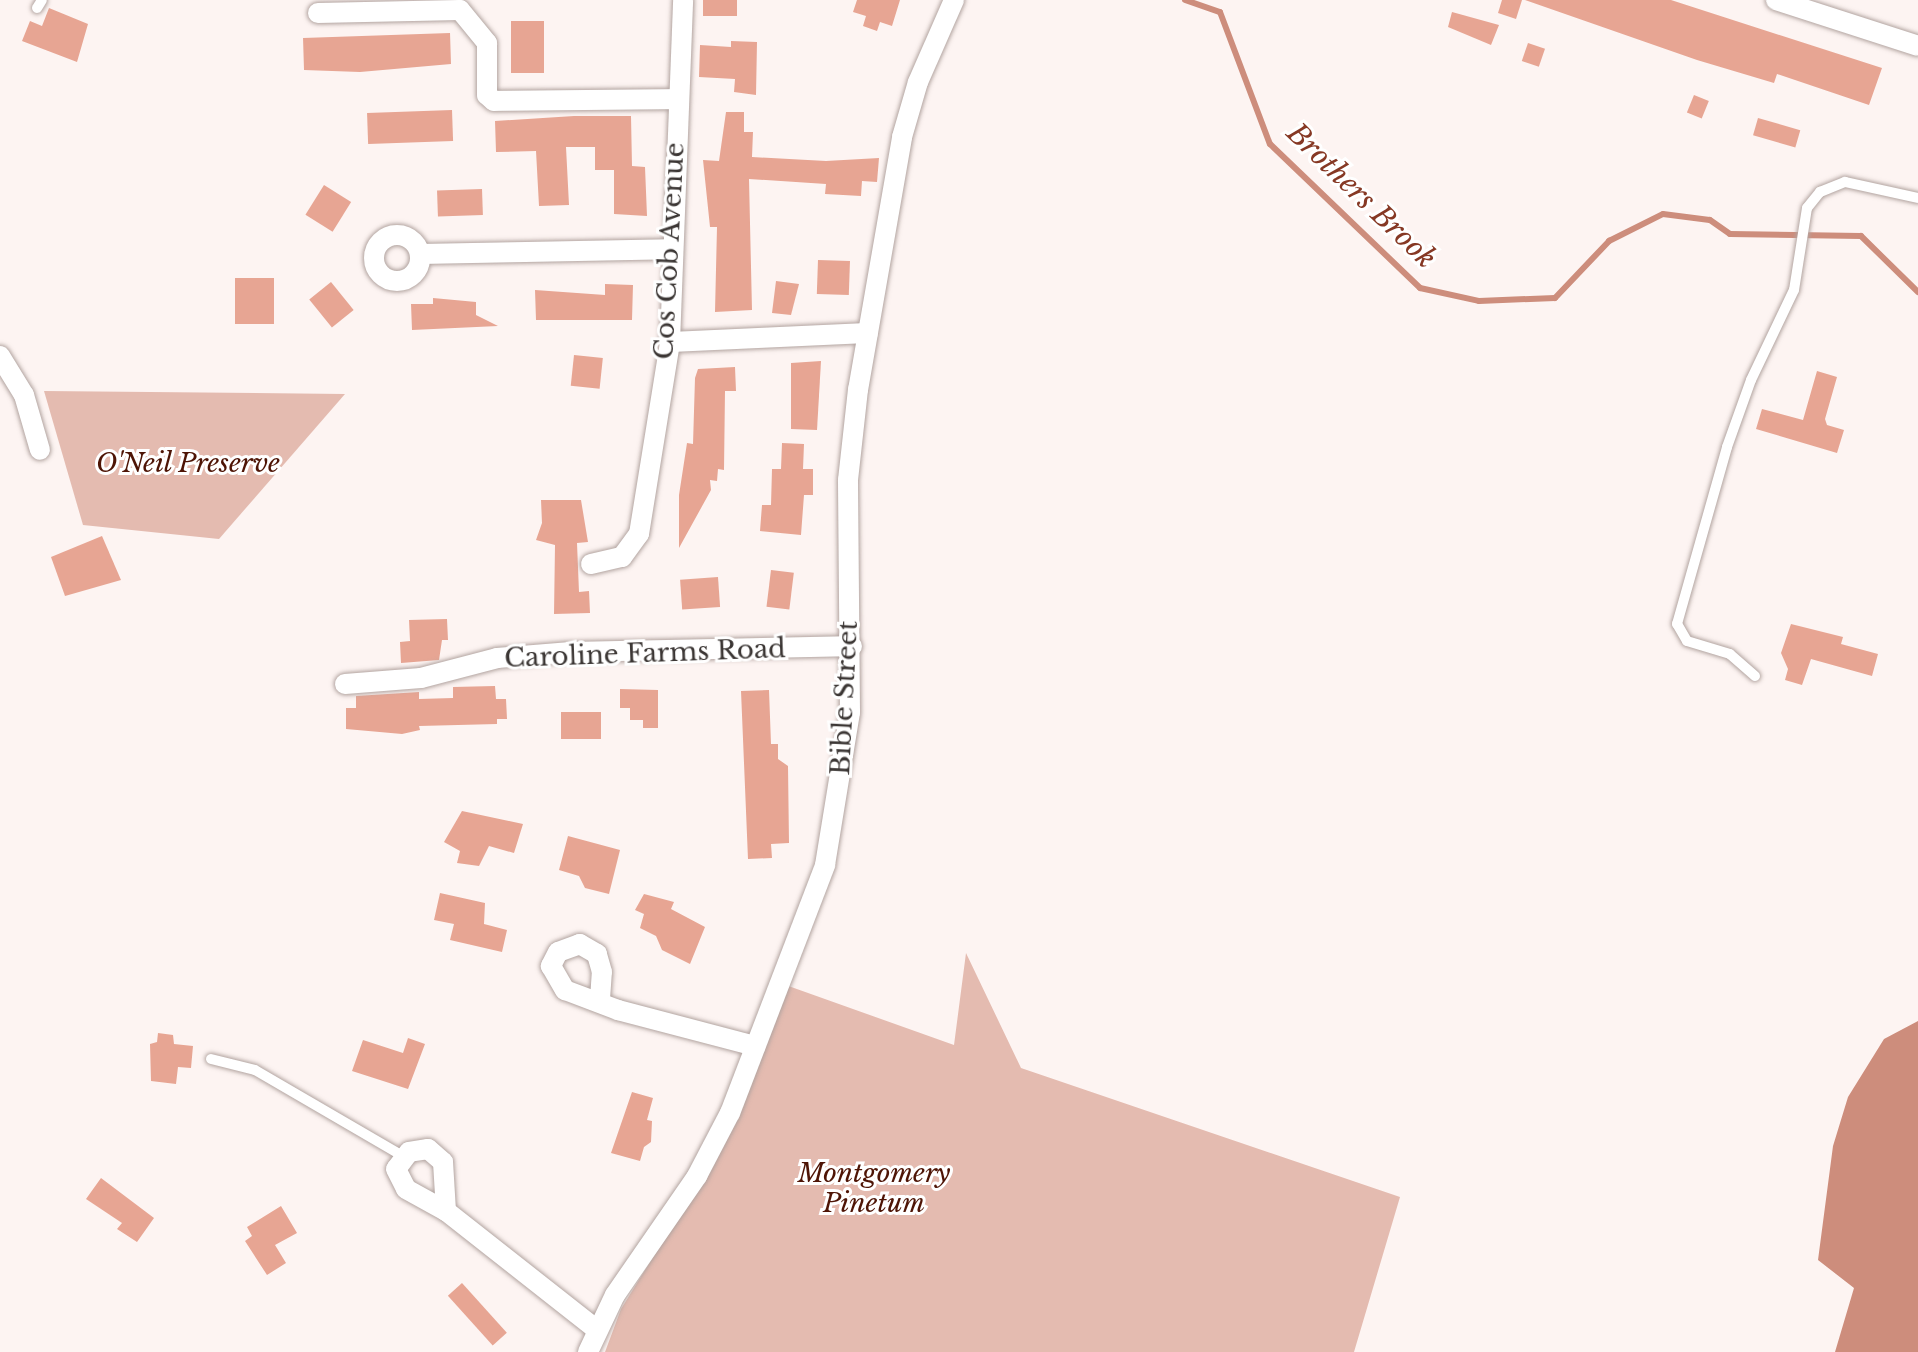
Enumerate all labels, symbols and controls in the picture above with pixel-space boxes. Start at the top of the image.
water label: Brothers Brook [1280,117,1442,275]
street label: Cos Cob Avenue [649,141,691,361]
park label: O'Neil Preserve [96,448,280,480]
street label: Bible Street [825,620,865,776]
street label: Caroline Farms Road [504,633,786,675]
park label: Montgomery Pinetum [798,1158,950,1220]

